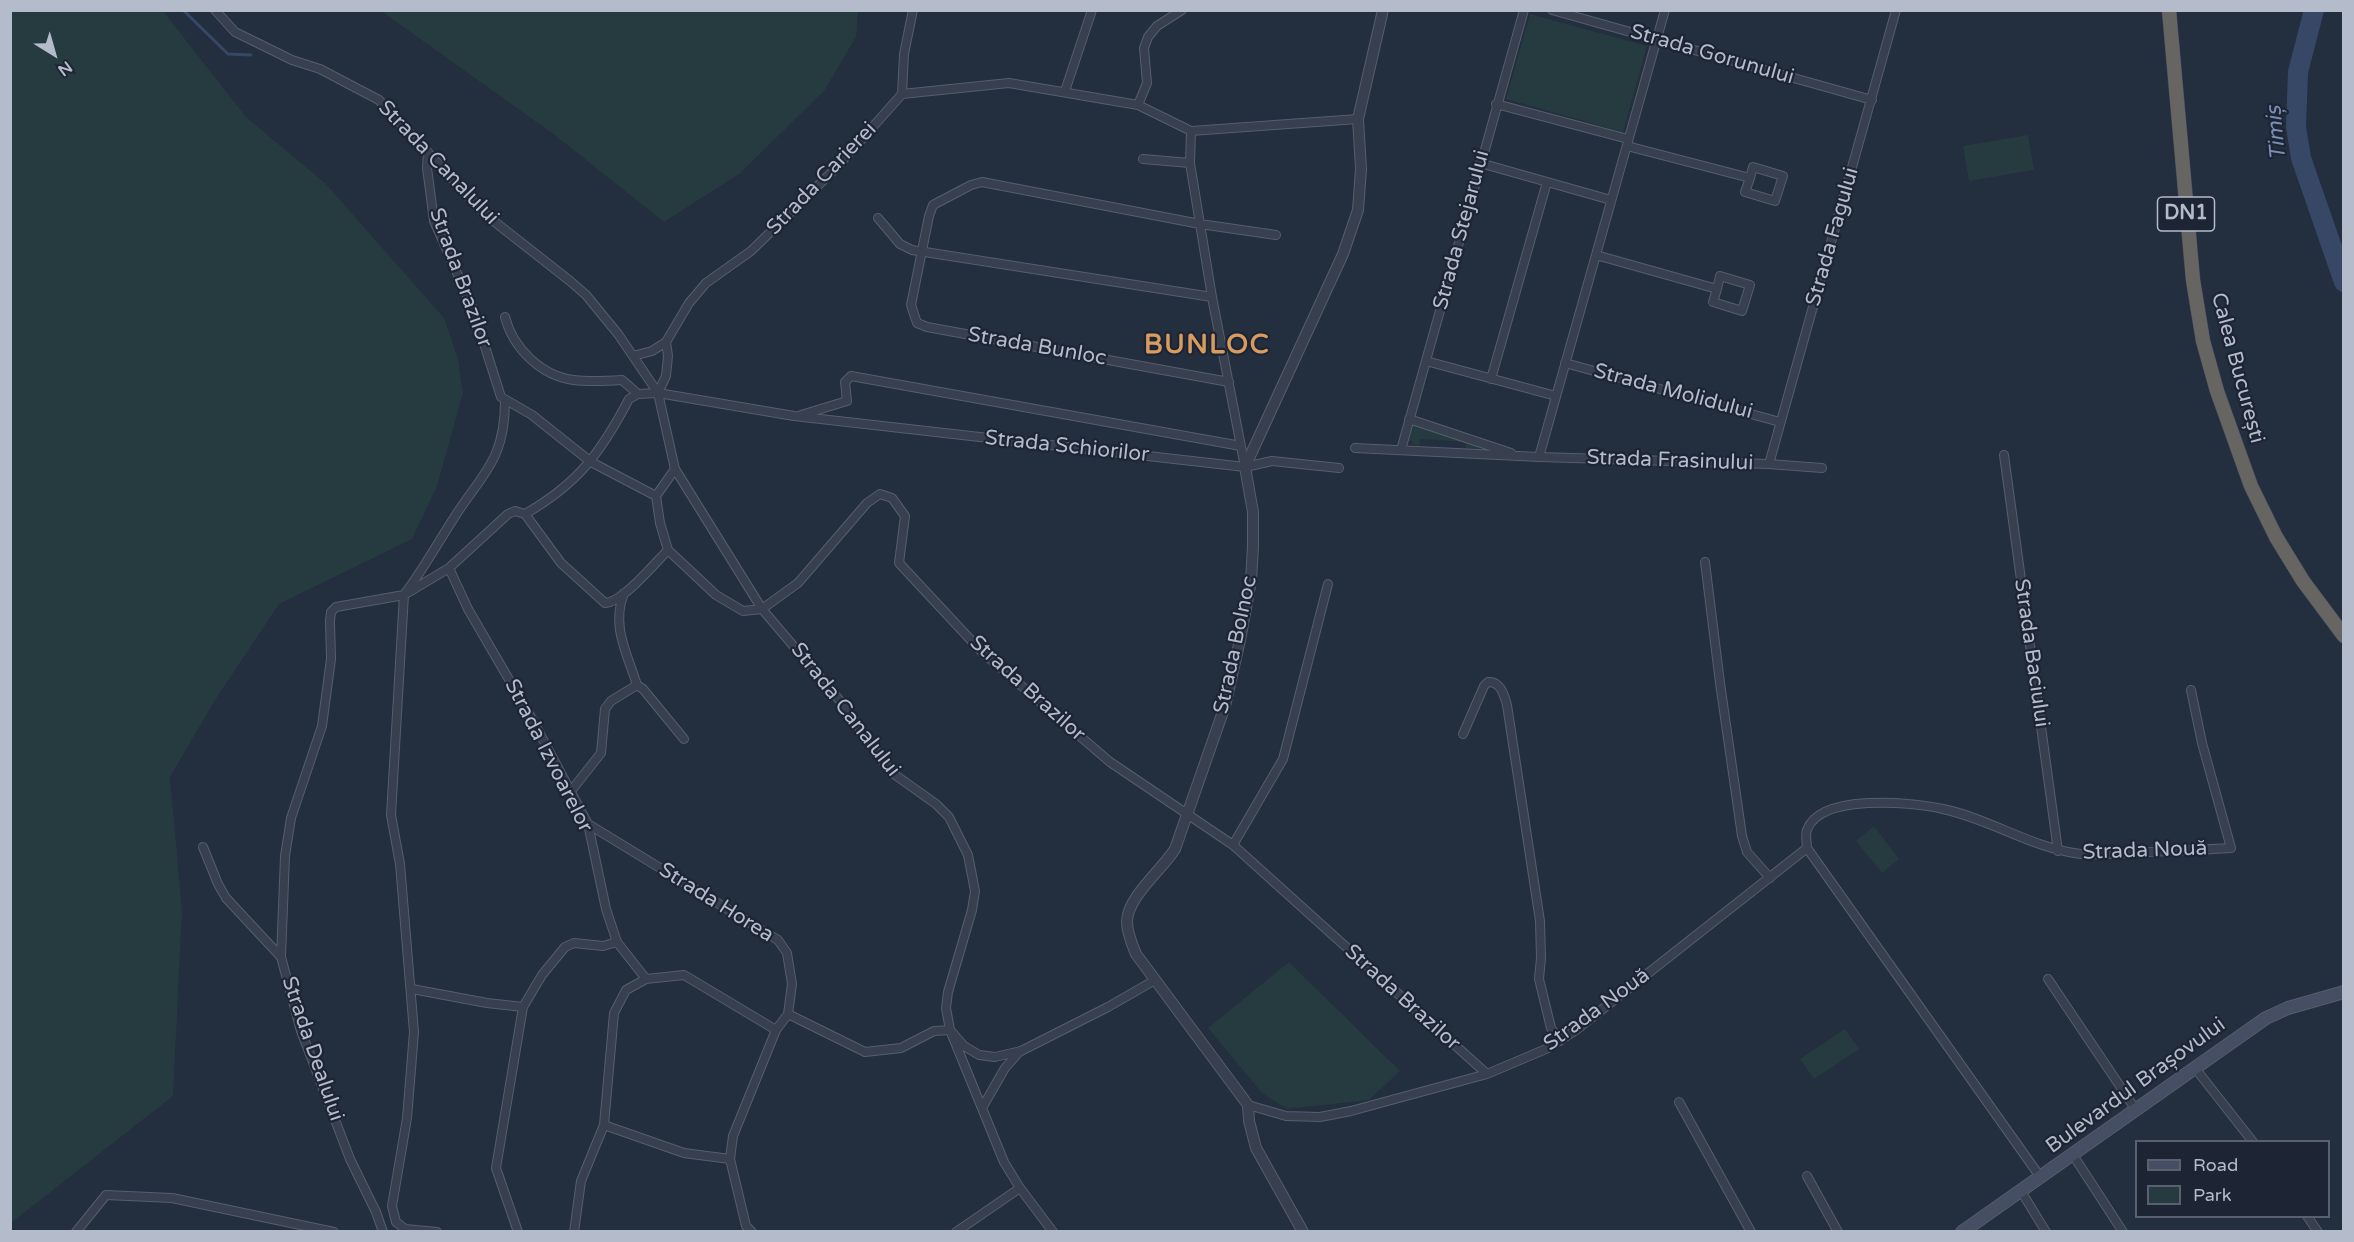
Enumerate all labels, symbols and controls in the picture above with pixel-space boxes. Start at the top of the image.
street label: Strada Gorunului [1627,20,1797,90]
north arrow [24,24,84,84]
text: N [54,57,76,80]
street label: Strada Canalului [372,96,504,230]
water label: Timiș [2261,105,2293,161]
street label: Strada Carierei [762,117,882,241]
street label: Strada Stejarului [1429,147,1495,313]
street label: Strada Fagului [1801,165,1865,309]
road number: DN1 [2158,197,2214,231]
street label: Strada Brazilor [423,205,497,351]
street label: Calea București [2205,290,2269,446]
street label: Strada Bunloc [966,322,1108,372]
district label: BUNLOC [1144,330,1270,362]
street label: Strada Molidului [1591,359,1755,425]
street label: Strada Schiorilor [984,426,1150,468]
street label: Strada Frasinului [1586,445,1754,477]
street label: Strada Bolnoc [1209,574,1263,716]
street label: Strada Baciului [2008,577,2054,729]
street label: Strada Brazilor [964,631,1090,747]
street label: Strada Canalului [785,638,905,782]
street label: Strada Izvoarelor [499,675,597,837]
street label: Strada Nouă [2082,836,2208,866]
street label: Strada Horea [654,858,778,948]
street label: Strada Brazilor [1339,940,1465,1056]
street label: Strada Nouă [1539,963,1655,1057]
street label: Strada Dealului [275,973,349,1125]
street label: Bulevardul Brașovului [2041,1012,2231,1160]
legend [2135,1140,2330,1218]
text: Road [2193,1154,2238,1176]
text: Park [2193,1184,2231,1206]

